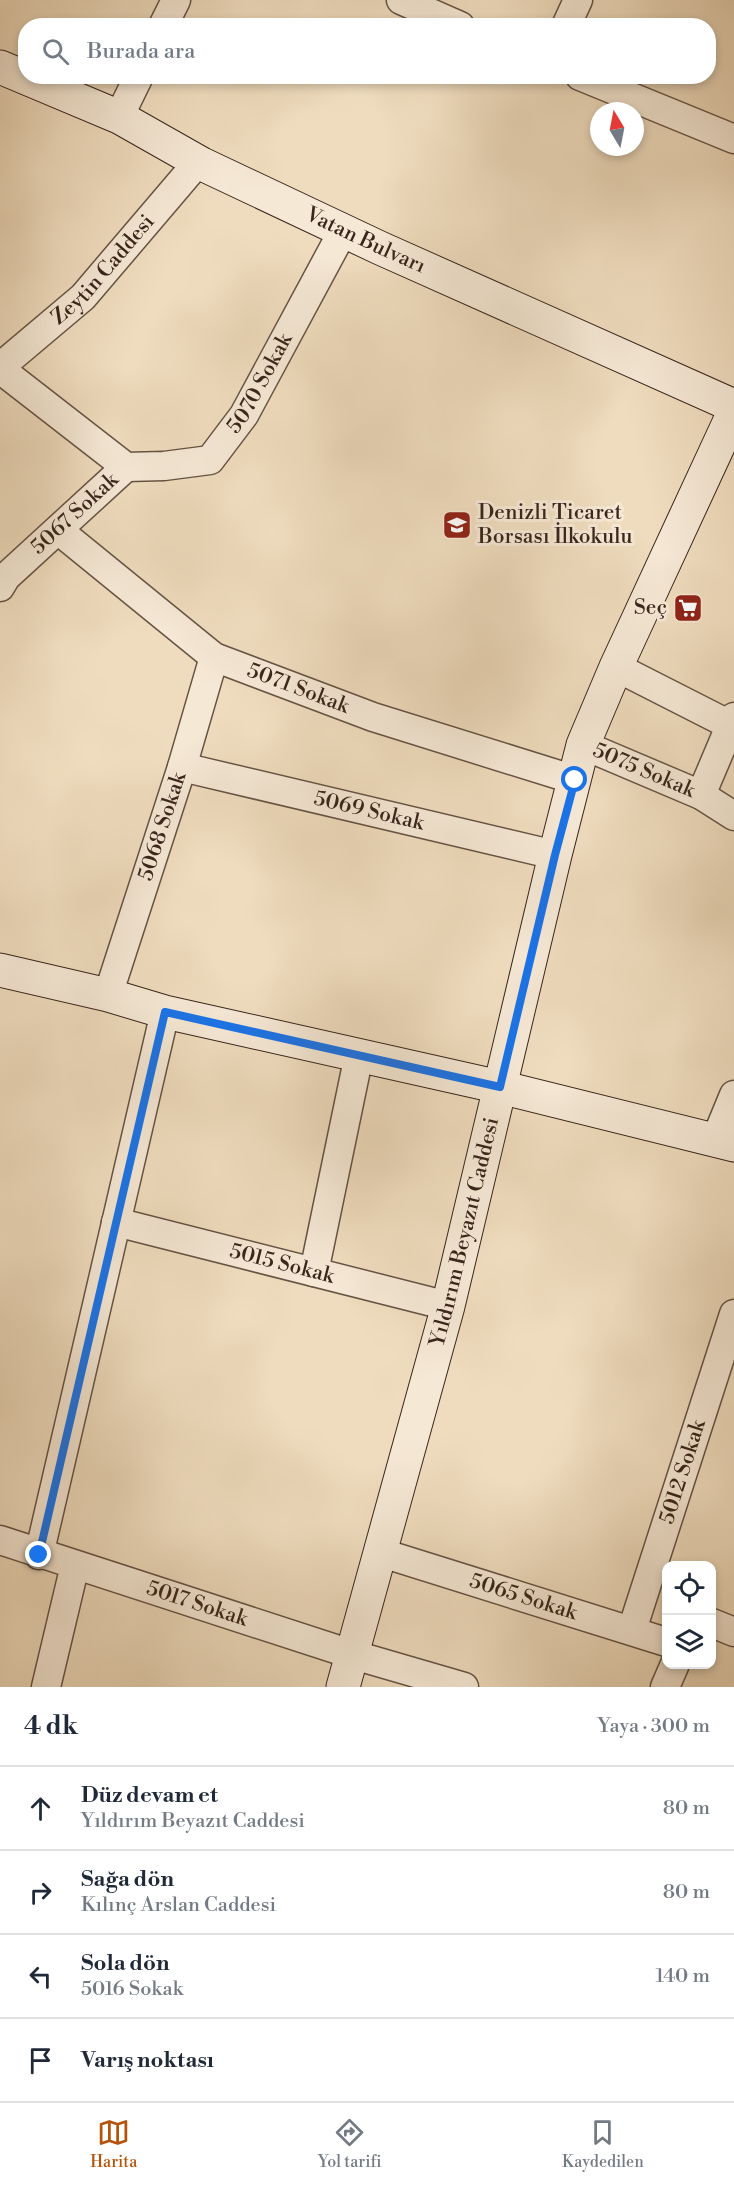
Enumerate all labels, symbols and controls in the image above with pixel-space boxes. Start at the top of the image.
search box [18,18,716,84]
icon: search [39,35,72,68]
text: Burada ara [87,38,195,65]
north arrow [590,102,644,156]
street label: Vatan Bulvarı [300,201,430,280]
street label: Zeytin Caddesi [46,209,160,331]
street label: 5070 Sokak [221,328,299,439]
street label: 5067 Sokak [26,467,125,560]
place label: Denizli Ticaret Borsası İlkokulu [477,500,632,550]
school or university icon: Denizli Ticaret Borsası İlkokulu [441,509,473,541]
supermarket icon: Seç [672,592,704,624]
place label: Seç [634,595,667,621]
street label: 5071 Sokak [243,658,354,720]
street label: 5075 Sokak [589,738,700,804]
route start [561,766,587,792]
street label: 5068 Sokak [133,768,193,884]
street label: 5069 Sokak [311,786,428,837]
street label: Yıldırım Beyazıt Caddesi [424,1115,505,1351]
street label: 5015 Sokak [227,1238,338,1290]
street label: 5012 Sokak [654,1416,712,1527]
route end [25,1541,51,1567]
map controls [662,1561,716,1669]
button: locate [662,1561,716,1615]
street label: 5065 Sokak [466,1568,581,1627]
street label: 5017 Sokak [143,1575,252,1633]
button: layers [662,1615,716,1669]
text: 4 dk [24,1710,78,1742]
text: Yaya · 300 m [597,1714,710,1739]
text: Düz devam et [81,1782,218,1809]
icon: ahead [24,1792,57,1825]
text: 80 m [663,1796,710,1821]
text: Yıldırım Beyazıt Caddesi [81,1809,305,1834]
text: Sağa dön [81,1866,174,1893]
icon: right [24,1876,57,1909]
text: 80 m [663,1880,710,1905]
text: Kılınç Arslan Caddesi [81,1893,276,1918]
text: Sola dön [81,1950,169,1977]
icon: left [24,1960,57,1993]
text: 140 m [655,1964,710,1989]
text: 5016 Sokak [81,1977,183,2002]
icon: arrive [24,2044,57,2077]
text: Varış noktası [81,2047,214,2074]
tab: Harita [90,2116,137,2172]
tab: Yol tarifi [318,2116,382,2172]
tab: Kaydedilen [562,2116,644,2172]

